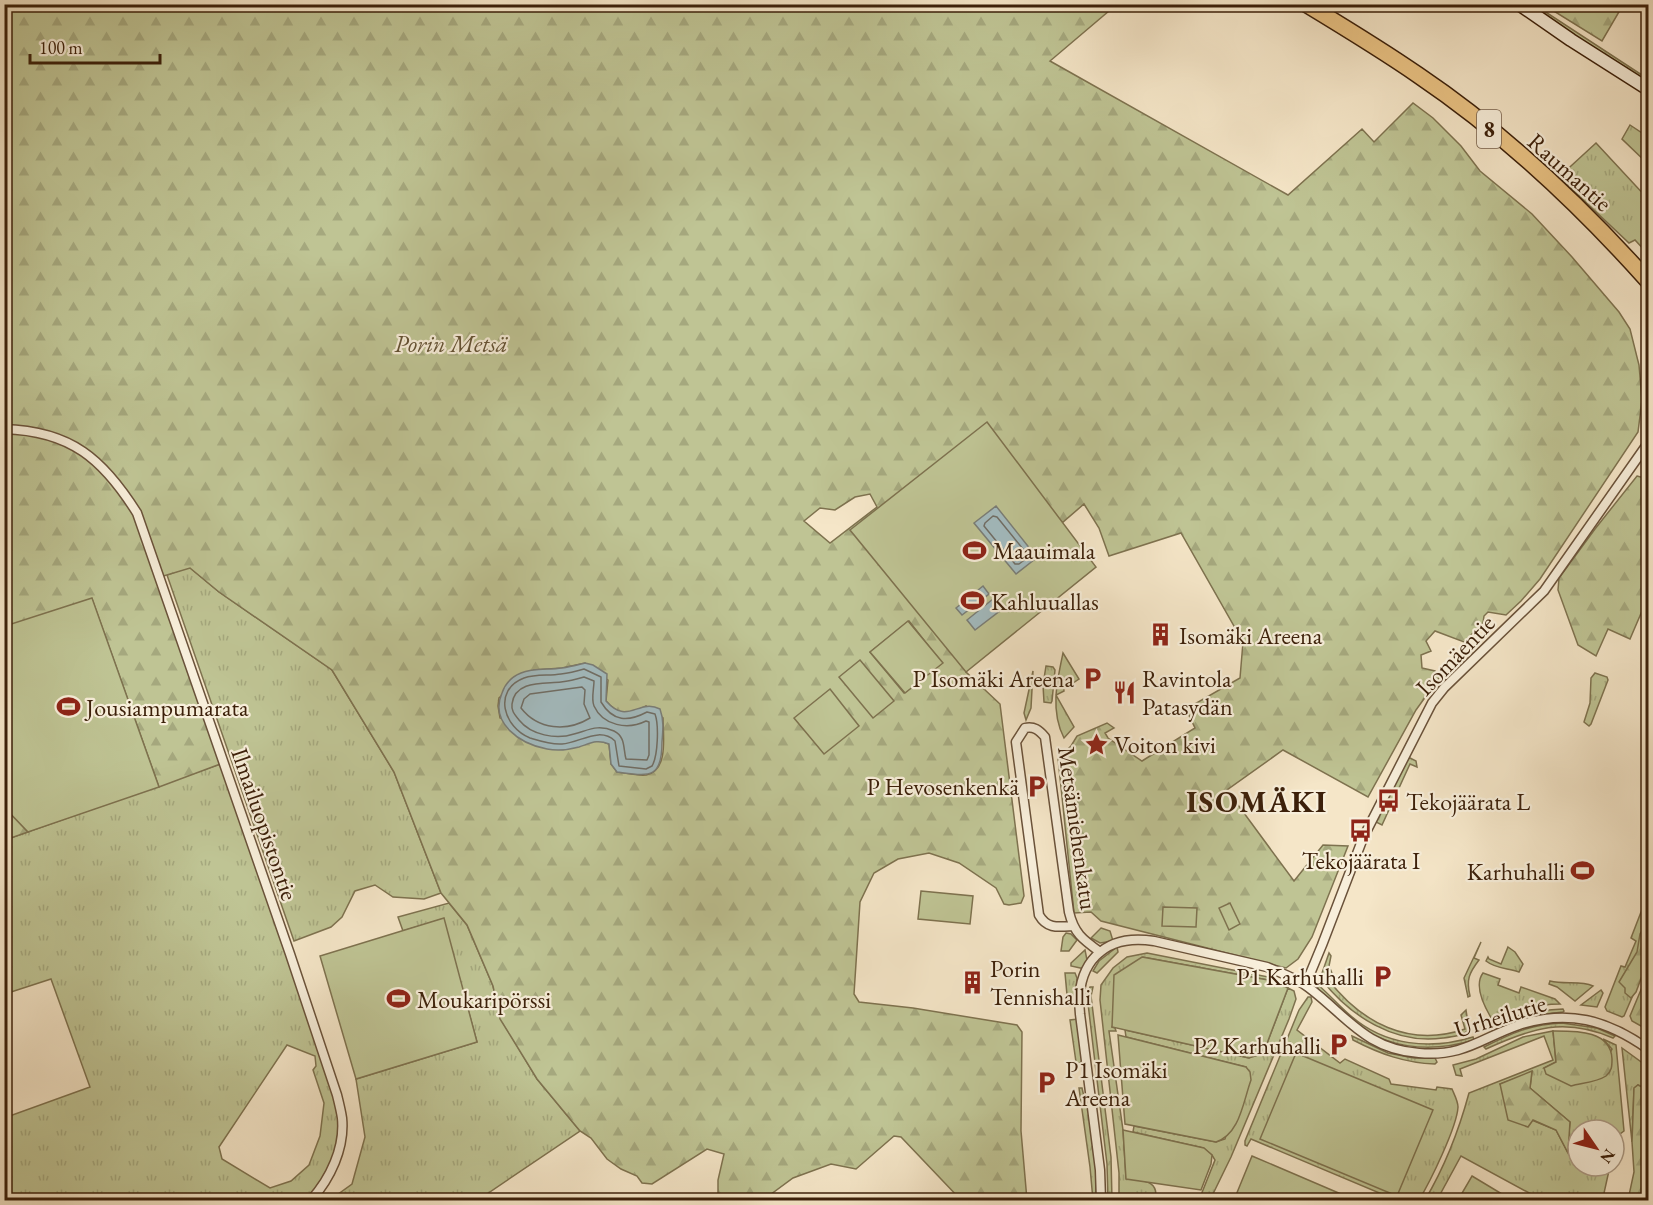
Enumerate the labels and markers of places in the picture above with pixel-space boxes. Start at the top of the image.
place label: Maauimala [993,535,1096,566]
sports icon: Maauimala [962,537,988,563]
place label: Kahluuallas [991,586,1099,617]
sports icon: Kahluuallas [960,588,986,614]
place label: Isomäki Areena [1179,620,1323,651]
building icon: Isomäki Areena [1148,622,1174,648]
place label: P Isomäki Areena [913,663,1074,694]
place label: Ravintola Patasydän [1142,663,1233,722]
parking icon: P Isomäki Areena [1079,665,1105,691]
restaurant icon: Ravintola Patasydän [1111,679,1137,705]
place label: Jousiampumarata [84,692,249,723]
sports icon: Jousiampumarata [55,694,81,720]
place label: Voiton kivi [1114,729,1216,760]
place icon: Voiton kivi [1083,731,1109,757]
place label: P Hevosenkenkä [866,771,1019,802]
parking icon: P Hevosenkenkä [1024,773,1050,799]
place label: Tekojäärata L [1406,786,1530,817]
bus stop icon: Tekojäärata L [1375,788,1401,814]
bus stop icon: Tekojäärata I [1348,817,1374,843]
place label: Tekojäärata I [1302,845,1420,876]
place label: Karhuhalli [1467,856,1565,887]
sports icon: Karhuhalli [1570,858,1596,884]
place label: Porin Tennishalli [990,953,1091,1012]
place label: P1 Karhuhalli [1236,961,1364,992]
parking icon: P1 Karhuhalli [1369,963,1395,989]
building icon: Porin Tennishalli [959,969,985,995]
place label: Moukaripörssi [417,984,551,1015]
sports icon: Moukaripörssi [386,986,412,1012]
place label: P2 Karhuhalli [1193,1030,1321,1061]
parking icon: P2 Karhuhalli [1326,1032,1352,1058]
place label: P1 Isomäki Areena [1064,1054,1168,1113]
parking icon: P1 Isomäki Areena [1034,1070,1060,1096]

